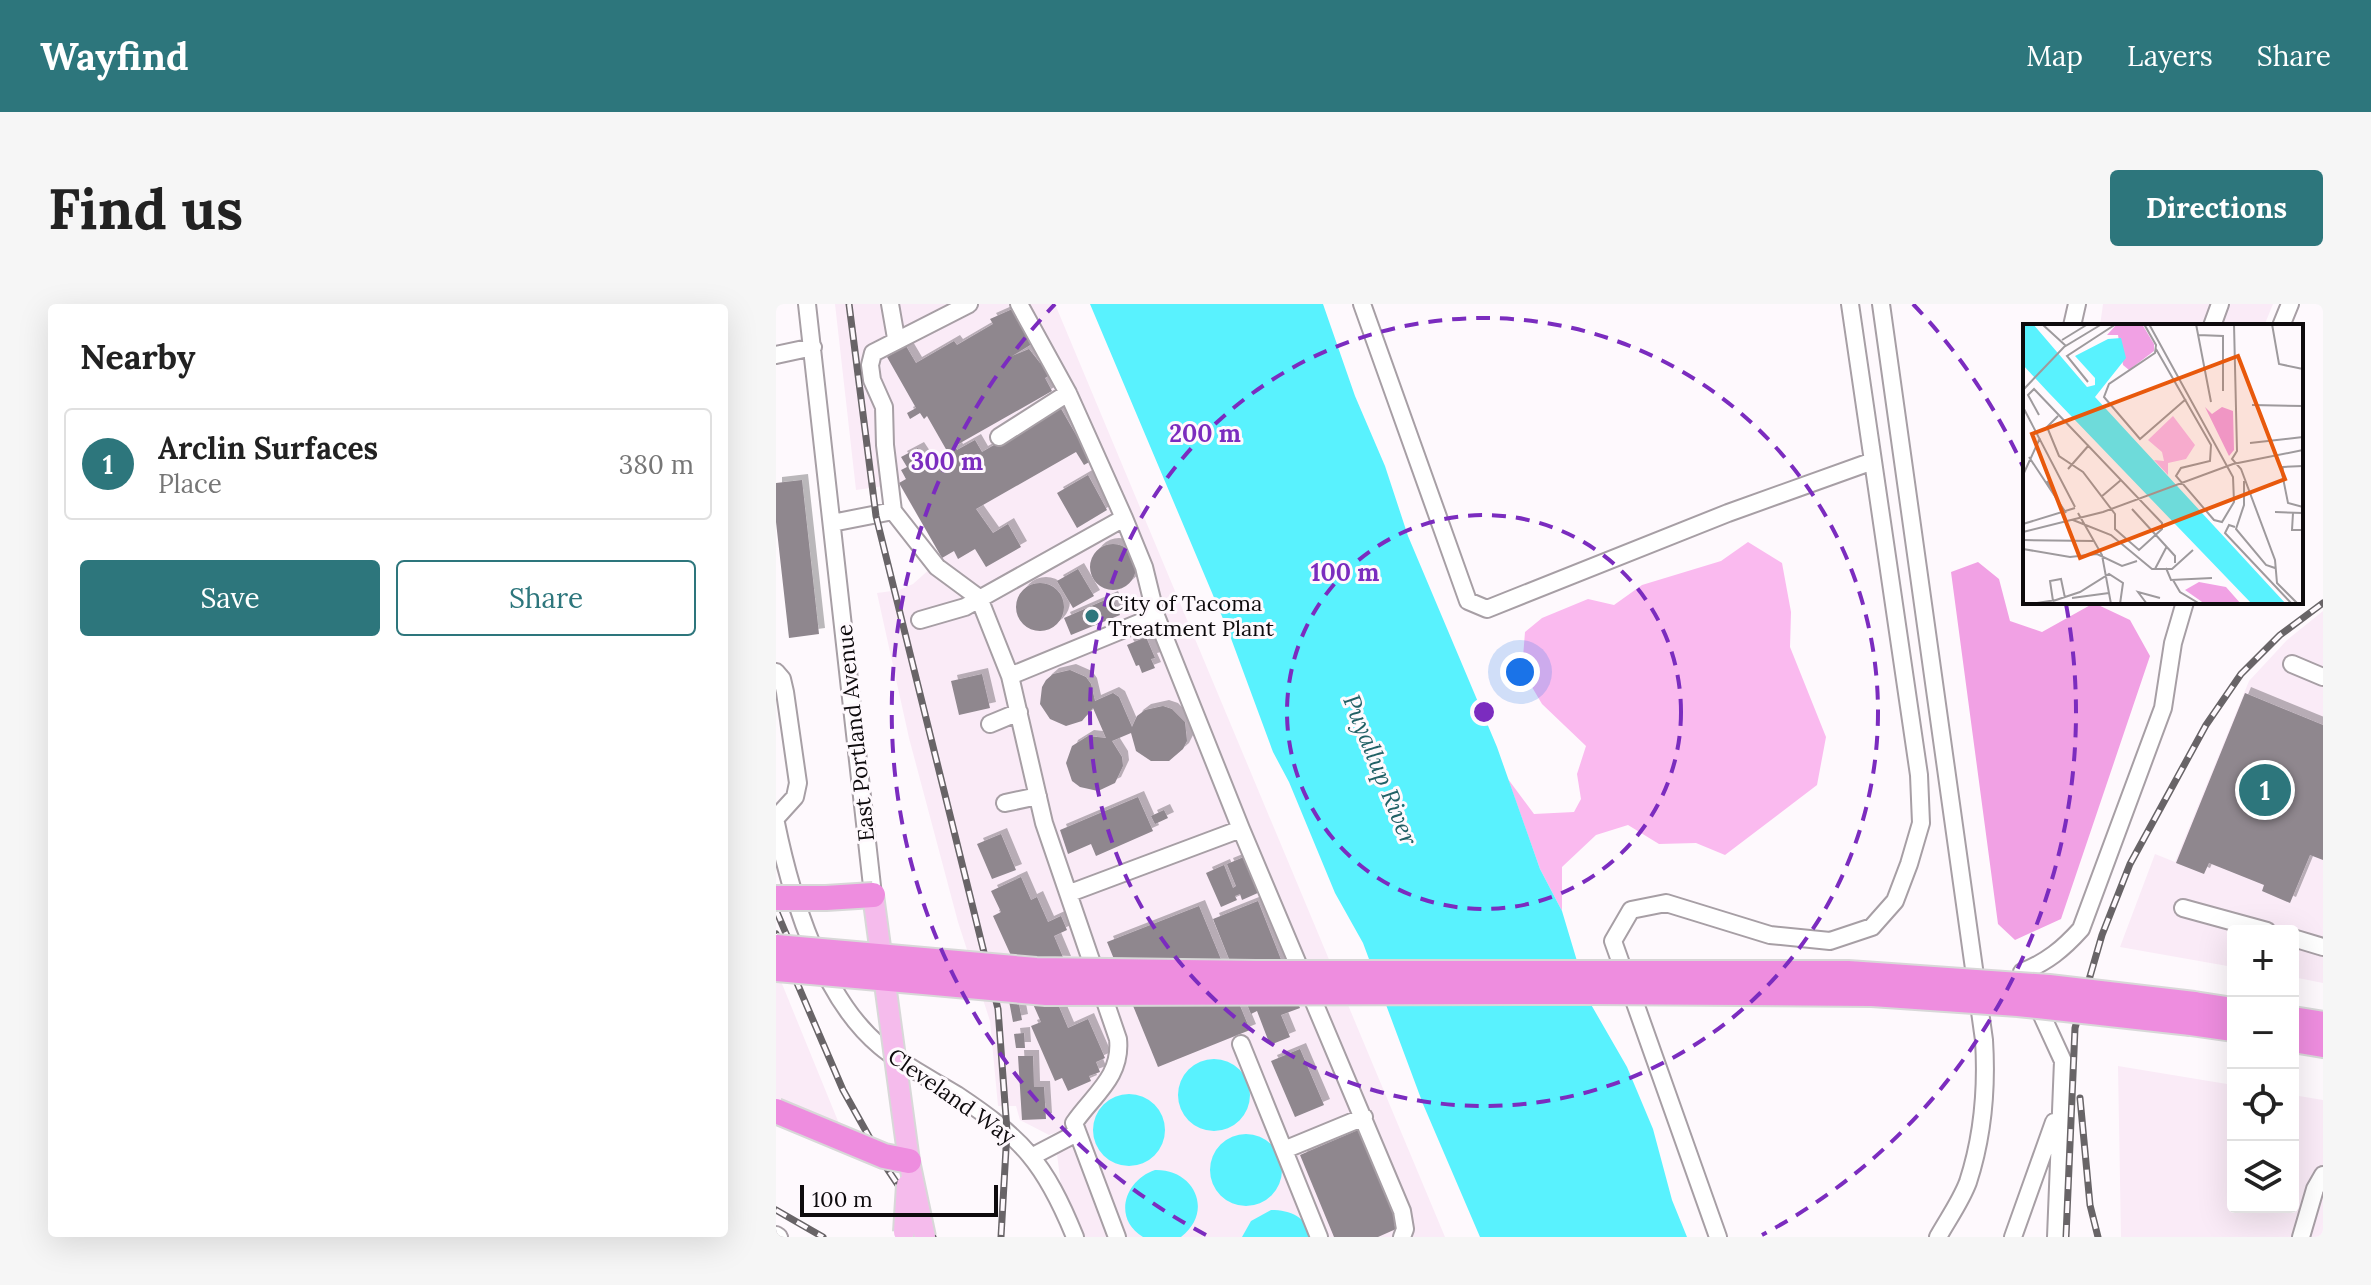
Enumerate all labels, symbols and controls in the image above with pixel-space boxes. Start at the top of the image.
text: Wayfind [40,32,189,80]
text: Map [2026,38,2083,74]
text: Layers [2127,38,2213,74]
text: Share [2257,38,2331,74]
button: Directions [2110,170,2323,246]
text: Find us [48,173,243,244]
inset map [2023,324,2303,604]
text: Nearby [80,335,196,378]
text: 200 m [1169,418,1241,449]
text: Arclin Surfaces [158,429,378,467]
text: 300 m [911,446,983,477]
text: 1 [103,448,113,481]
text: 380 m [619,448,694,481]
text: Place [158,467,222,500]
text: 100 m [1311,557,1379,588]
button: Save [80,560,380,636]
button: Share [396,560,696,636]
place label: City of Tacoma Treatment Plant [1108,589,1274,642]
marker: City of Tacoma Treatment Plant [1083,607,1101,625]
street label: East Portland Avenue [830,623,880,843]
your location [1500,652,1540,692]
water label: Puyallup River [1336,690,1425,850]
centre of rings [1470,698,1498,726]
pin: 1 [2239,760,2291,820]
map controls [2227,925,2299,1213]
button: + [2227,925,2299,997]
button: − [2227,997,2299,1069]
street label: Cleveland Way [883,1042,1022,1151]
button: locate [2227,1069,2299,1141]
button: layers [2227,1141,2299,1213]
scale bar [800,1181,998,1217]
text: 100 m [812,1185,873,1213]

